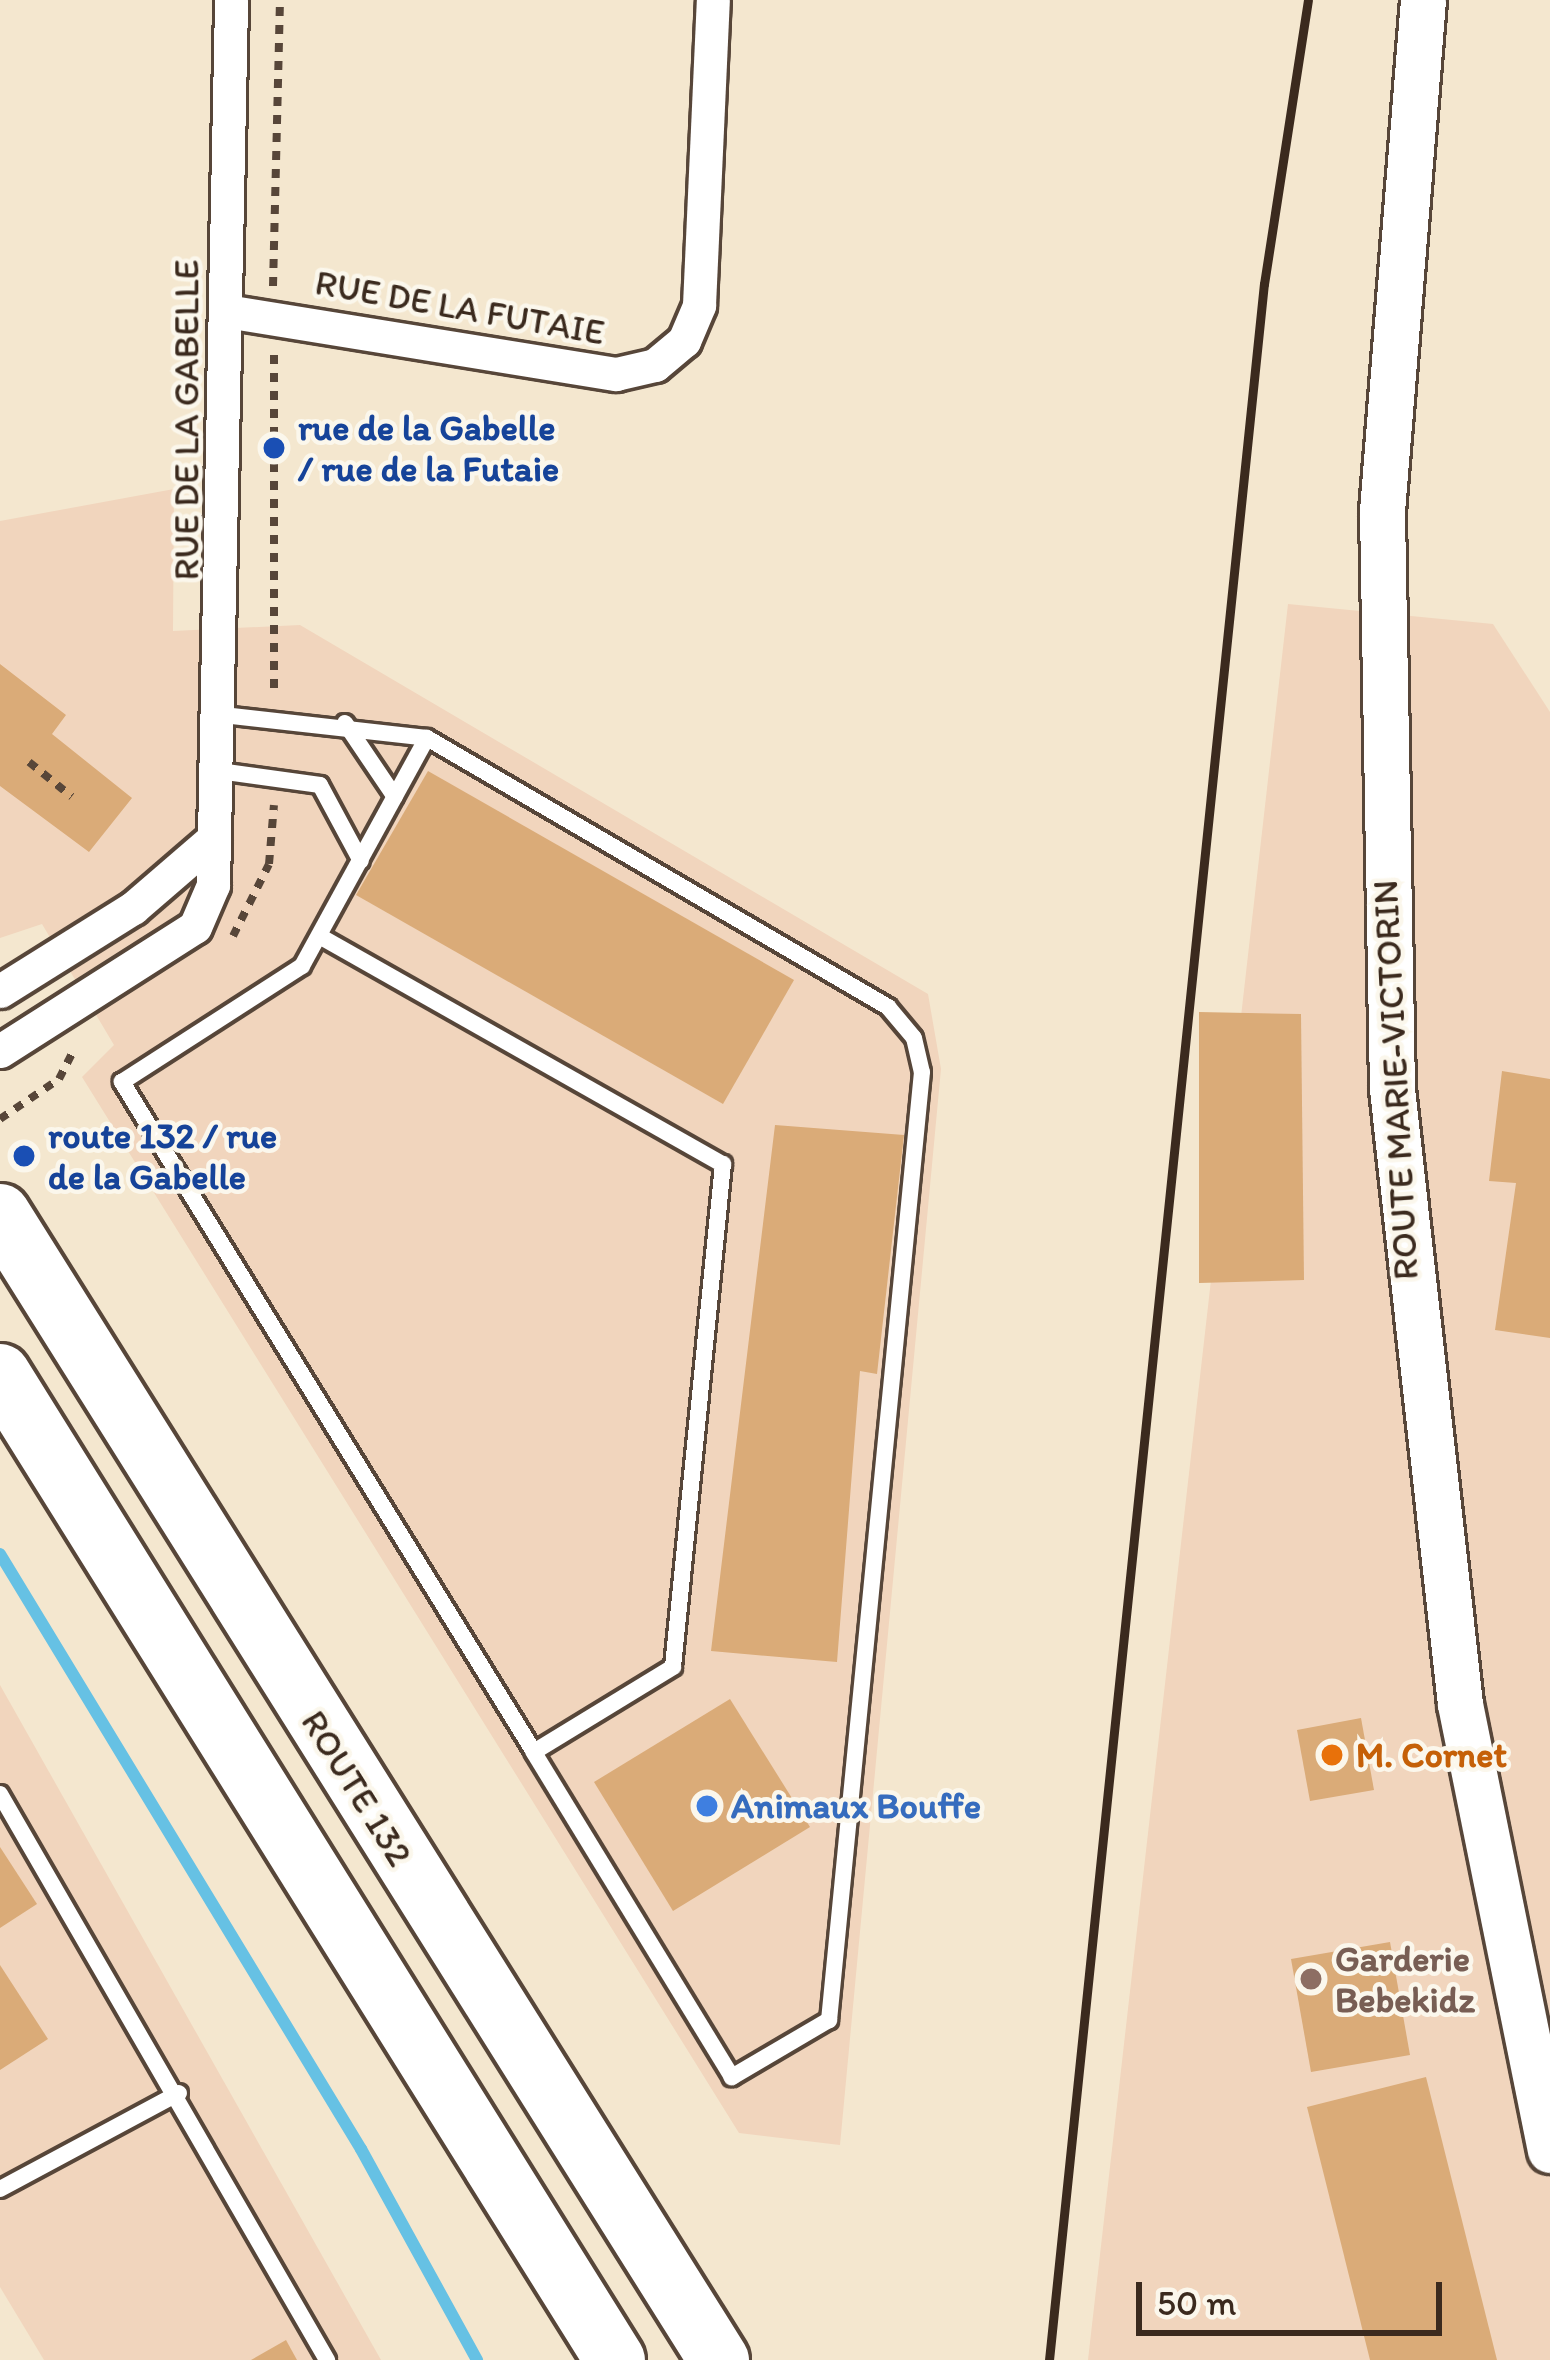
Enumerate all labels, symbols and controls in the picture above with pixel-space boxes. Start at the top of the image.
street label: RUE DE LA GABELLE [164,259,208,581]
street label: RUE DE LA FUTAIE [312,260,608,354]
place label: rue de la Gabelle / rue de la Futaie [298,405,558,490]
marker: rue de la Gabelle / rue de la Futaie [261,435,287,461]
street label: ROUTE MARIE-VICTORIN [1363,879,1427,1281]
place label: route 132 / rue de la Gabelle [48,1113,277,1198]
marker: route 132 / rue de la Gabelle [11,1143,37,1169]
street label: ROUTE 132 [292,1702,422,1874]
place label: M. Cornet [1356,1733,1507,1777]
marker: M. Cornet [1319,1742,1345,1768]
place label: Animaux Bouffe [731,1784,981,1828]
marker: Animaux Bouffe [694,1793,720,1819]
place label: Garderie Bebekidz [1335,1936,1475,2021]
marker: Garderie Bebekidz [1298,1966,1324,1992]
scale bar [1142,2258,1448,2332]
text: 50 m [1157,2281,1236,2324]

